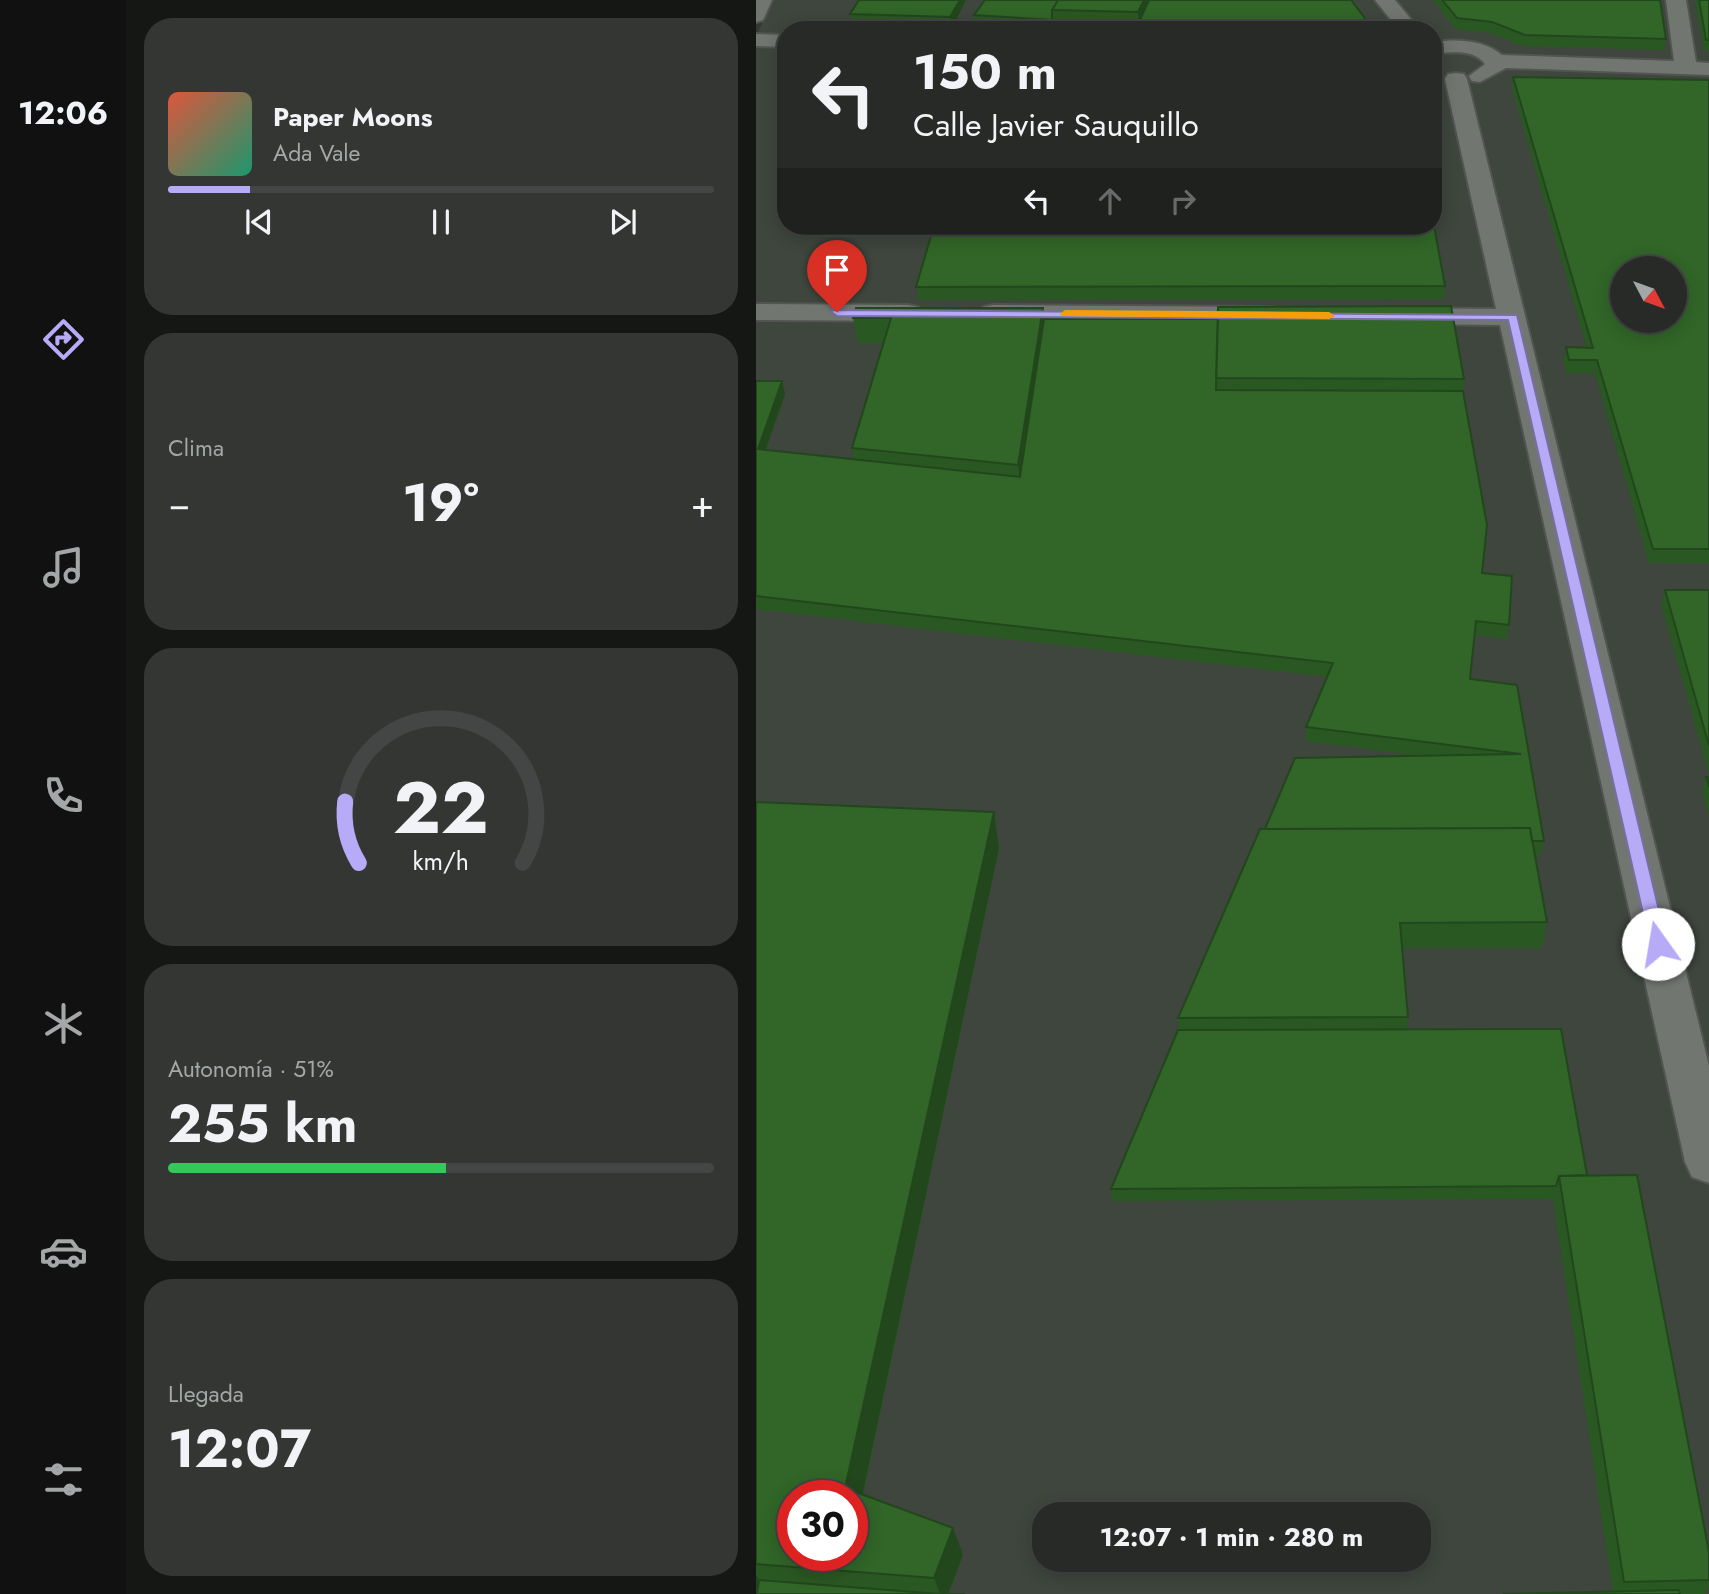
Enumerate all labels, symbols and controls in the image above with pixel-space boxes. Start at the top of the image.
text: 150 m [913,37,1057,107]
icon: left [798,49,889,140]
text: 12:06 [18,90,108,136]
text: Paper Moons [273,98,433,136]
text: Calle Javier Sauquillo [913,102,1199,148]
text: Ada Vale [273,136,360,170]
icon: left [1018,182,1056,220]
icon: ahead [1091,182,1129,220]
icon: right [1164,182,1202,220]
icon: previous [240,203,278,241]
icon: pause [422,203,460,241]
icon: next [604,203,642,241]
pin [807,240,867,312]
icon: arrive [818,251,856,289]
north arrow [1610,256,1687,332]
map controls [1610,256,1687,333]
icon: directions [39,315,88,364]
text: Clima [168,431,224,465]
text: 19° [402,465,479,541]
text: − [168,476,190,531]
text: + [691,476,714,531]
icon: music [39,543,88,592]
text: 22 [393,755,489,860]
icon: phone [39,771,88,820]
text: km/h [413,843,469,879]
position arrow [1621,907,1695,981]
icon: climate [39,999,88,1048]
text: Autonomía · 51% [168,1052,334,1086]
text: 255 km [168,1086,357,1162]
icon: car [39,1227,88,1276]
text: Llegada [168,1377,244,1411]
text: 12:07 [168,1411,311,1487]
icon: filters [39,1455,88,1504]
speed limit sign: 30 [777,1480,868,1571]
text: 12:07 · 1 min · 280 m [1100,1518,1363,1556]

